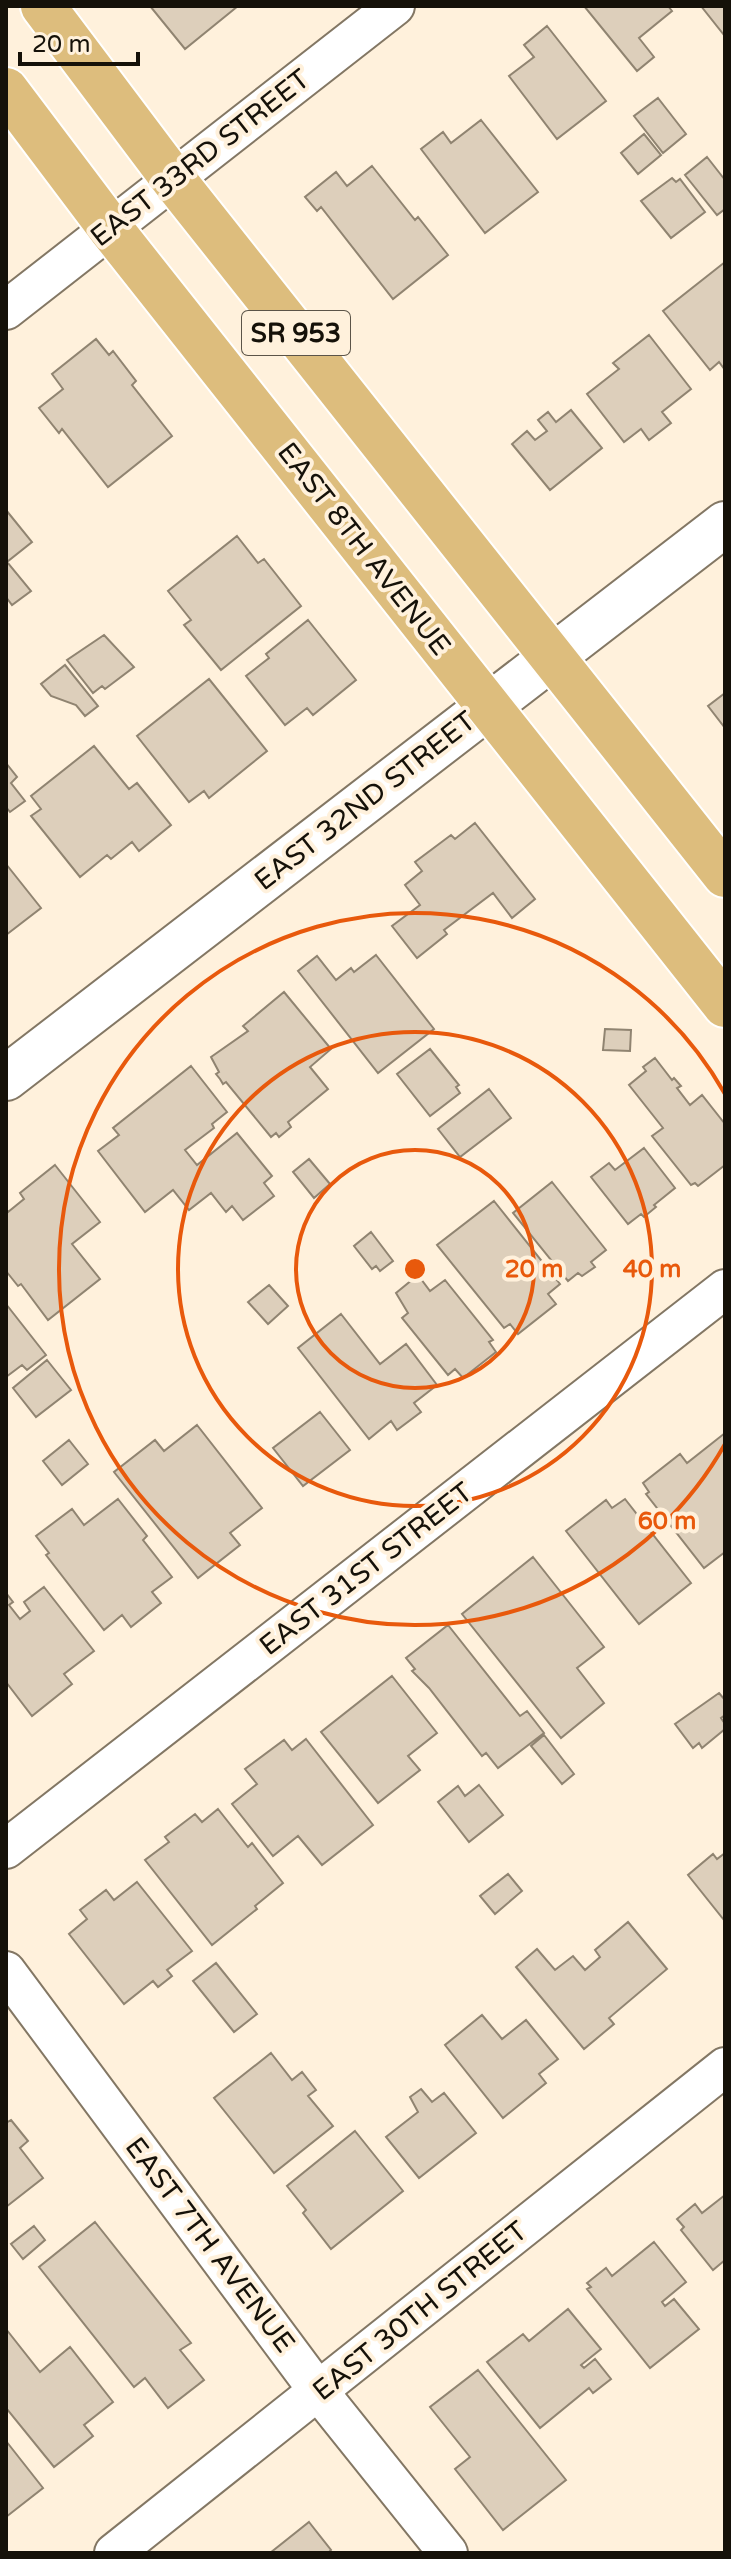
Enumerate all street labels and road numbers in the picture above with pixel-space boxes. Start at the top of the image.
street label: EAST 33RD STREET [84,62,316,254]
road number: SR 953 [242,311,350,355]
street label: EAST 8TH AVENUE [270,436,458,662]
street label: EAST 32ND STREET [248,704,482,898]
street label: EAST 31ST STREET [253,1475,479,1663]
street label: EAST 7TH AVENUE [118,2131,302,2359]
street label: EAST 30TH STREET [306,2214,534,2408]

